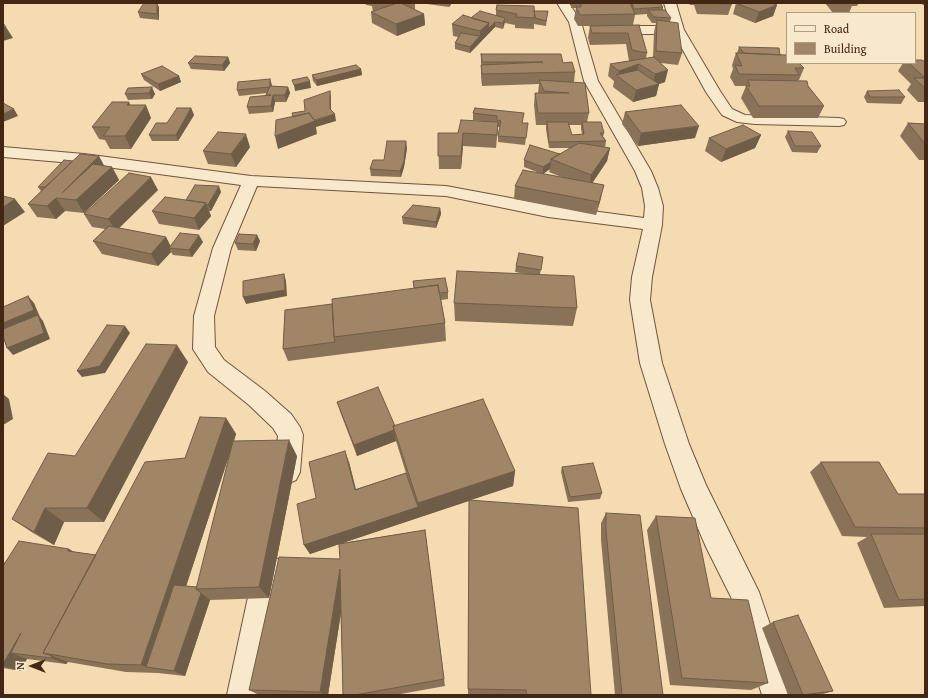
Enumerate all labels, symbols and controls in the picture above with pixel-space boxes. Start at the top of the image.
legend [786,12,916,64]
text: Road [824,20,849,37]
text: Building [824,40,867,57]
north arrow [12,646,52,686]
text: N [12,662,28,670]

